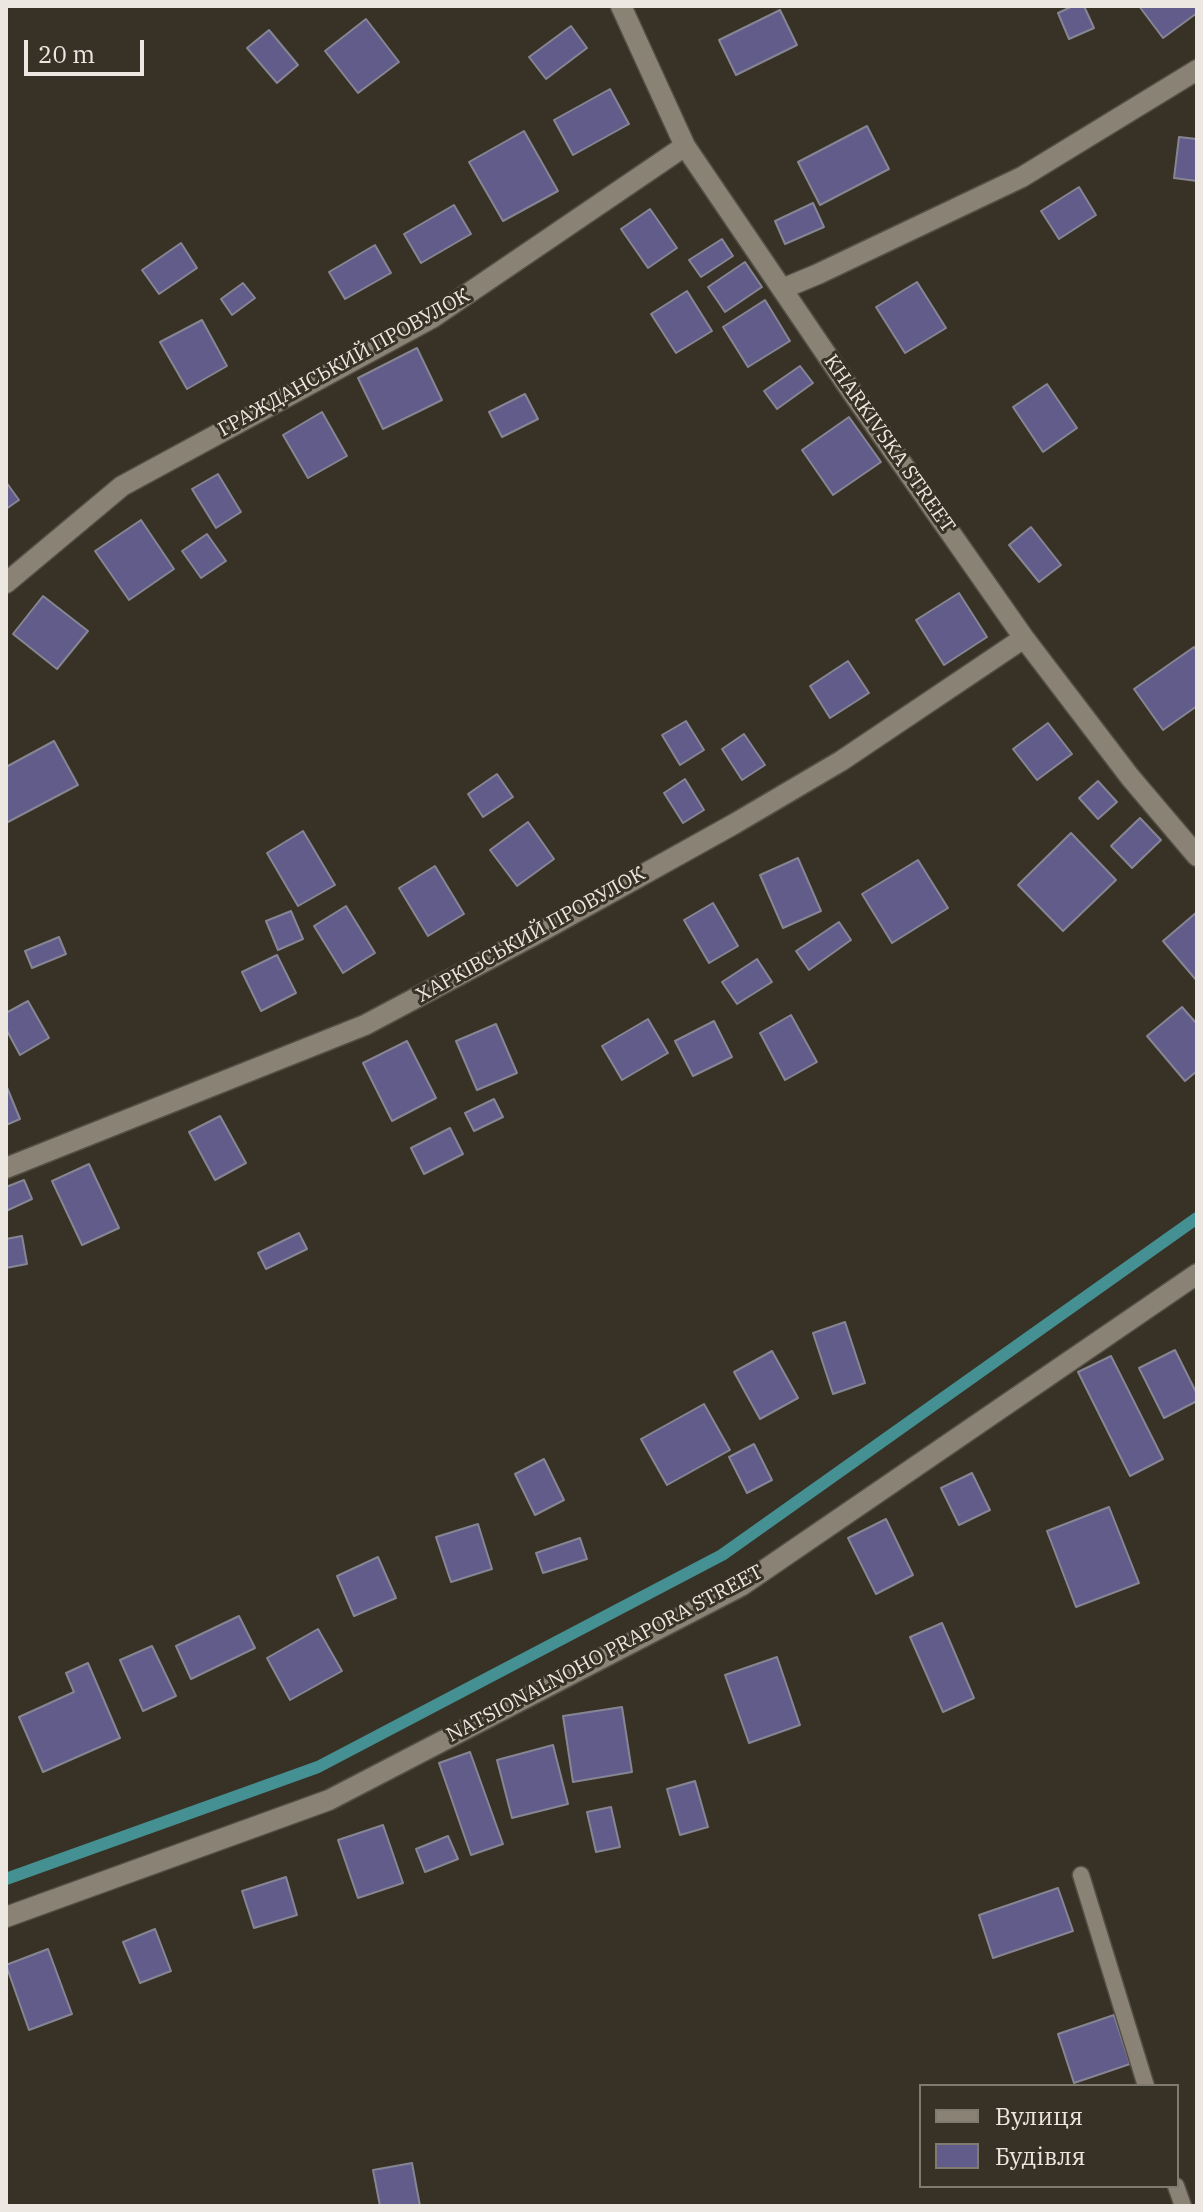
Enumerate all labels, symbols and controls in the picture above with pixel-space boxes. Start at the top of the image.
scale bar [28,24,148,74]
text: 20 m [38,38,95,70]
street label: ГРАЖДАНСЬКИЙ ПРОВУЛОК [214,284,474,442]
street label: KHARKIVSKA STREET [818,350,960,538]
street label: ХАРКІВСЬКИЙ ПРОВУЛОК [412,862,650,1008]
street label: NATSIONALNOHO PRAPORA STREET [443,1560,767,1748]
legend [919,2084,1179,2188]
text: Вулиця [995,2100,1083,2132]
text: Будівля [995,2140,1086,2172]

